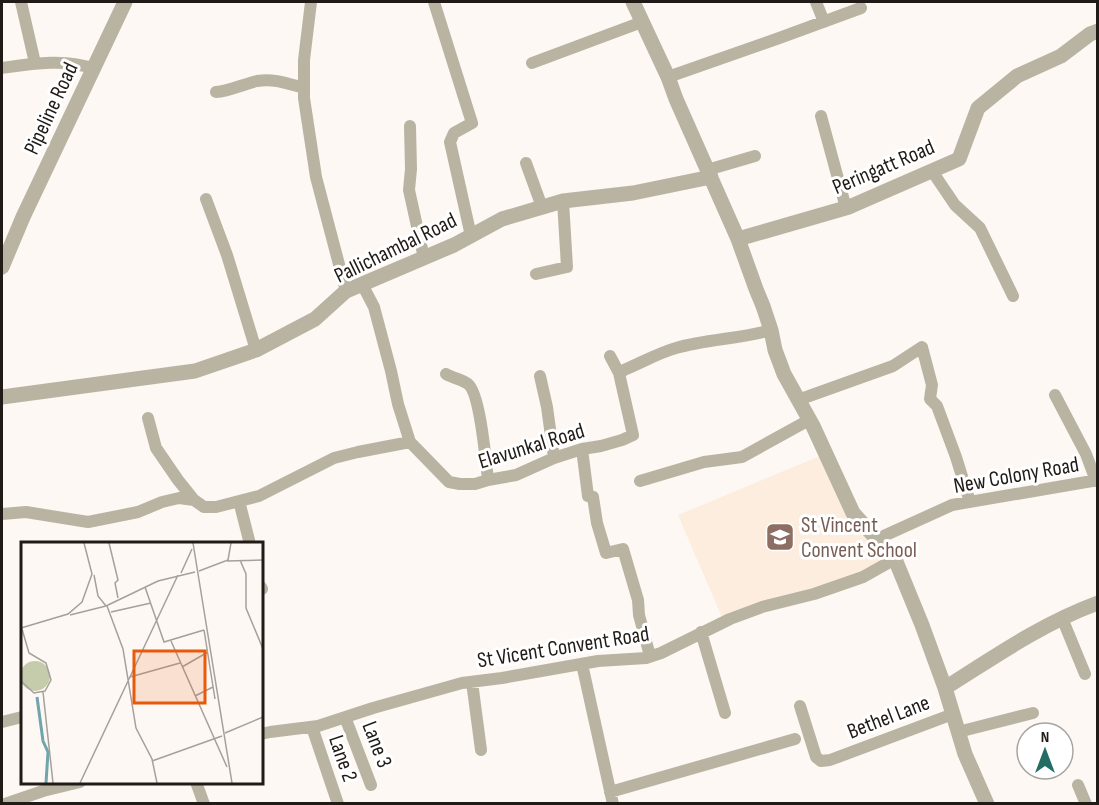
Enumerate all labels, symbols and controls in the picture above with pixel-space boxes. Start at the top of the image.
street label: Pipeline Road [18,58,84,159]
street label: Peringatt Road [828,134,939,201]
street label: Pallichambal Road [330,207,461,290]
street label: Elavunkal Road [475,417,588,475]
street label: New Colony Road [952,451,1081,500]
place label: St Vincent Convent School [801,512,917,564]
school or university icon: St Vincent Convent School [764,521,796,553]
inset map [21,542,262,784]
street label: St Vicent Convent Road [475,621,651,674]
street label: Bethel Lane [844,689,934,745]
street label: Lane 3 [355,717,398,772]
north arrow [1015,721,1075,781]
text: N [1041,728,1049,747]
street label: Lane 2 [322,732,363,785]

